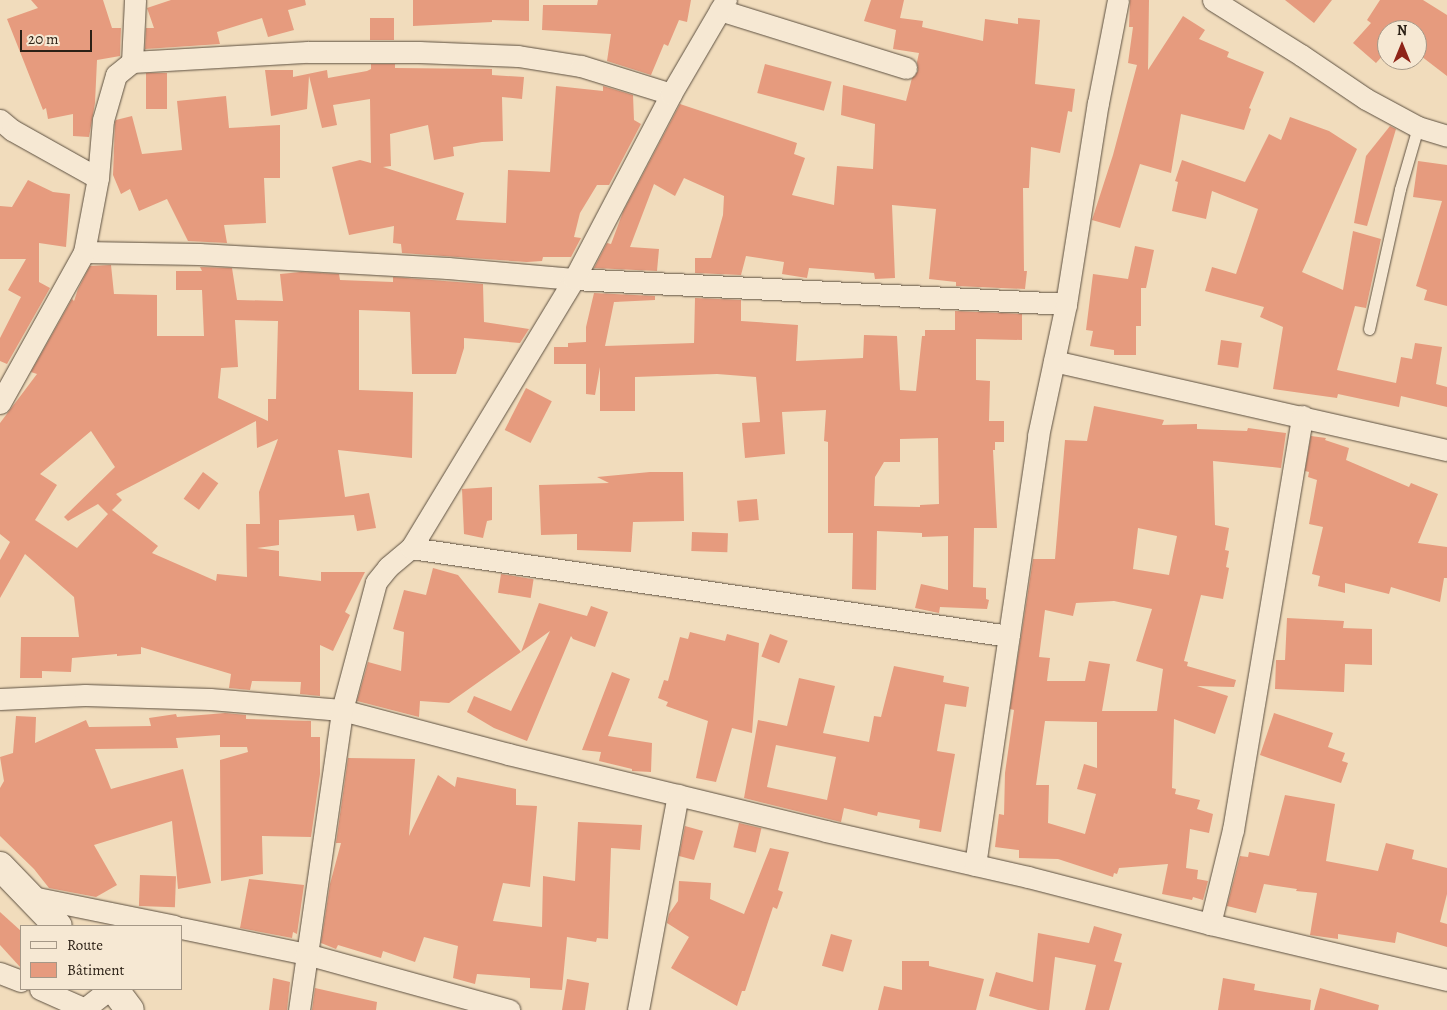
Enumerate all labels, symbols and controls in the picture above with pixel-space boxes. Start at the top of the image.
scale bar [22,20,95,52]
north arrow [1377,20,1427,70]
text: N [1397,21,1407,40]
text: 20 m [28,29,59,49]
legend [20,925,182,990]
text: Route [67,935,103,955]
text: Bâtiment [67,960,125,980]

